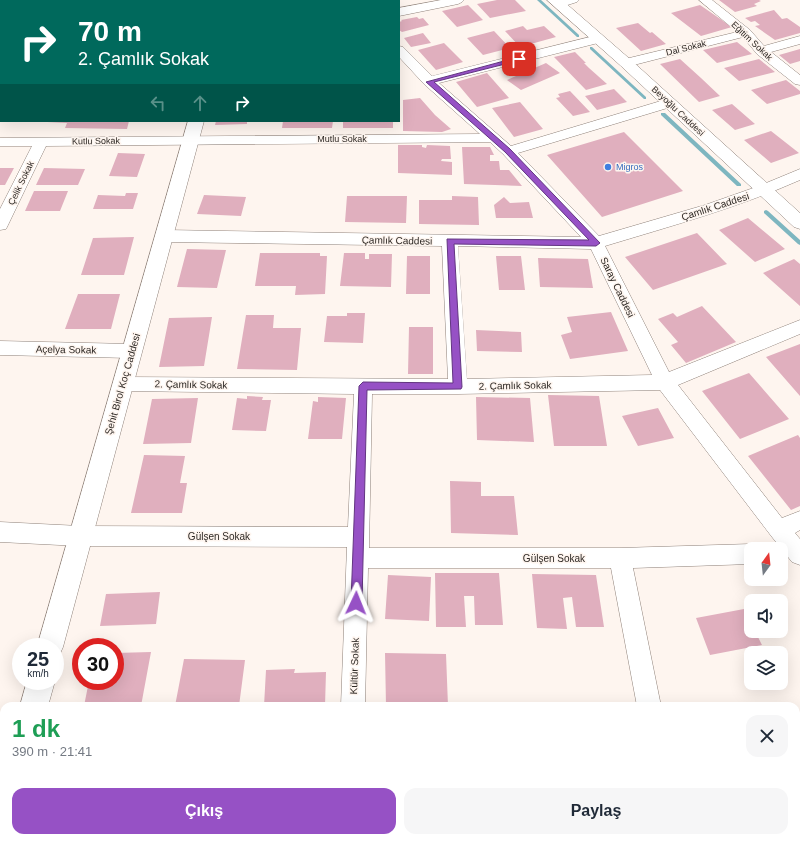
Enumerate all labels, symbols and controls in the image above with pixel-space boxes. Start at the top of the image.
icon: right [12,16,64,68]
text: 70 m [78,16,142,47]
street label: Eğitim Sokak [729,19,775,63]
street label: Dal Sokak [665,38,708,58]
pin [502,42,536,76]
icon: arrive [508,48,530,70]
text: 2. Çamlık Sokak [78,49,209,69]
street label: Beyoğlu Caddesi [650,84,706,138]
icon: left [147,92,169,114]
icon: ahead [189,92,211,114]
icon: right [231,92,253,114]
street label: Mutlu Sokak [317,134,367,144]
street label: Kutlu Sokak [72,136,121,146]
street label: Çelik Sokak [6,159,36,207]
marker: Migros [603,162,613,172]
place label: Migros [616,162,644,172]
street label: Çamlık Caddesi [680,190,750,223]
street label: Çamlık Caddesi [362,234,432,247]
street label: Saray Caddesi [598,255,637,319]
street label: Şehit Birol Koç Caddesi [103,332,142,436]
street label: Açelya Sokak [36,343,97,356]
street label: 2. Çamlık Sokak [154,378,228,391]
street label: 2. Çamlık Sokak [479,379,552,392]
street label: Gülşen Sokak [188,531,251,542]
north arrow [744,542,788,586]
map controls [744,542,788,690]
street label: Gülşen Sokak [523,553,586,564]
position arrow [335,582,377,624]
button: sound [744,594,788,638]
street label: Kültür Sokak [348,637,361,695]
speed limit sign: 30 [72,638,124,690]
button: layers [744,646,788,690]
text: 25 [27,648,49,670]
text: km/h [27,668,49,679]
text: 1 dk [12,715,60,742]
button: close [746,715,788,757]
text: 390 m · 21:41 [12,744,92,759]
button: Çıkış [12,788,396,834]
button: Paylaş [404,788,788,834]

